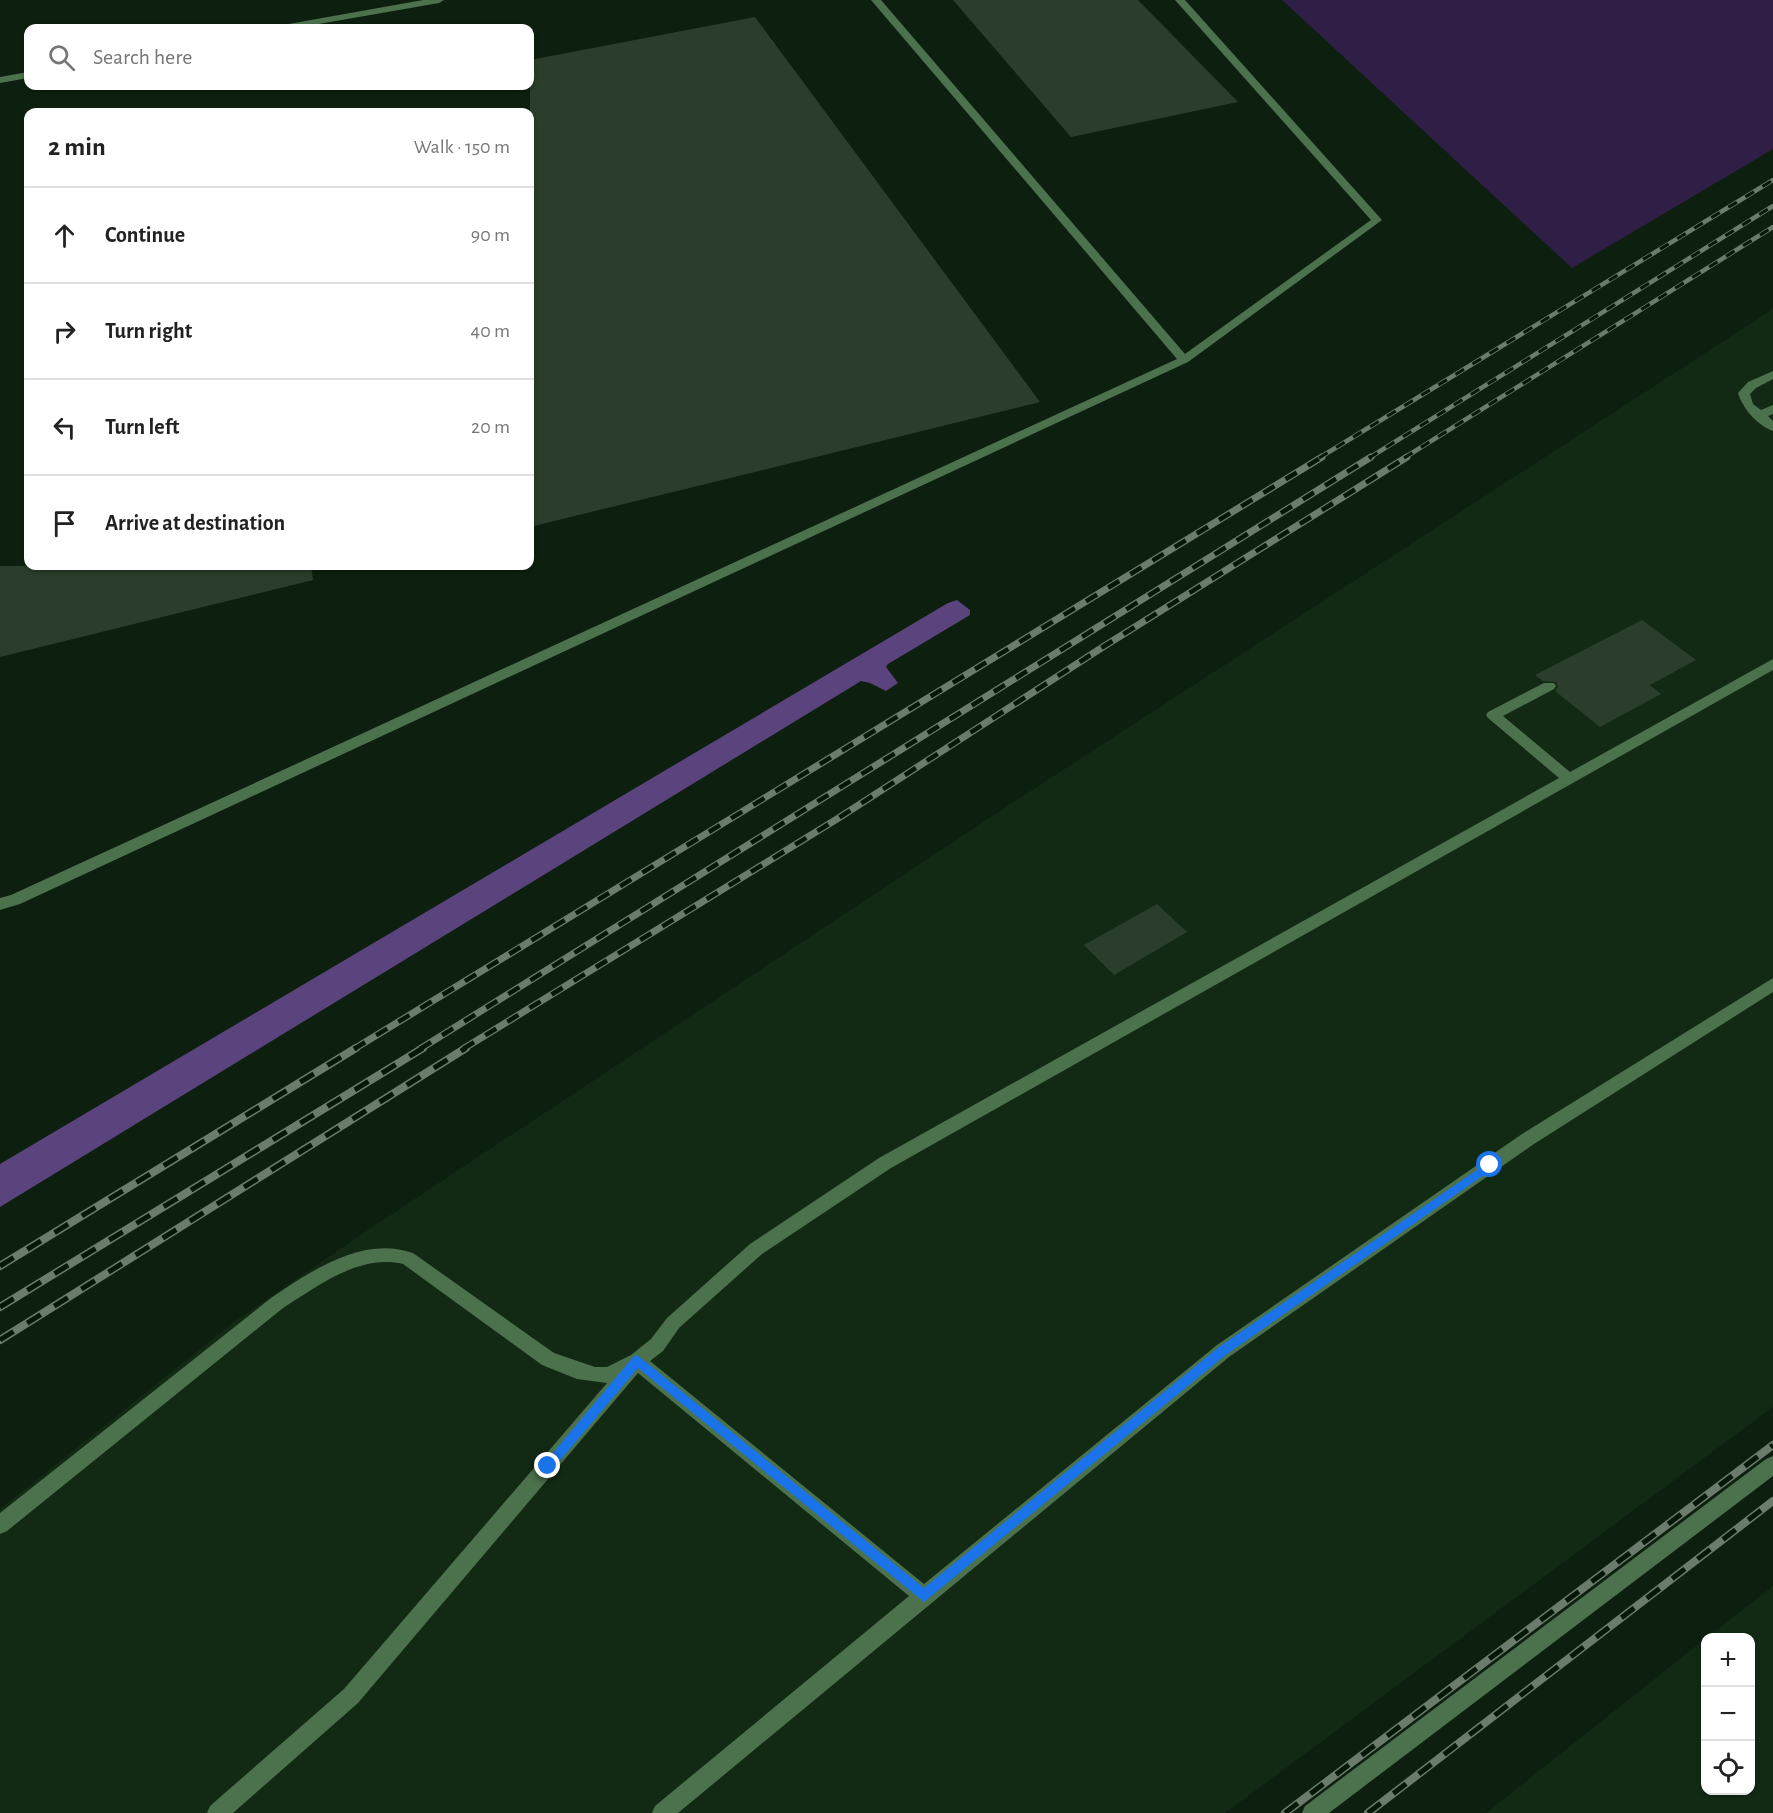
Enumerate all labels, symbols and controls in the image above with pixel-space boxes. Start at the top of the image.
search box [24,24,534,90]
icon: search [45,41,78,74]
text: Search here [93,46,192,68]
text: 2 min [48,134,106,160]
text: Walk · 150 m [414,137,510,157]
icon: ahead [48,219,81,252]
text: Continue [105,224,185,246]
text: 90 m [471,225,510,245]
icon: right [48,315,81,348]
text: Turn right [105,320,192,342]
text: 40 m [471,321,510,341]
icon: left [48,411,81,444]
text: Turn left [105,416,179,438]
text: 20 m [471,417,510,437]
icon: arrive [48,507,81,540]
text: Arrive at destination [105,512,285,534]
route start [1476,1151,1502,1177]
route end [534,1452,560,1478]
map controls [1701,1633,1755,1795]
button: + [1701,1633,1755,1687]
button: − [1701,1687,1755,1741]
button: locate [1701,1741,1755,1795]

